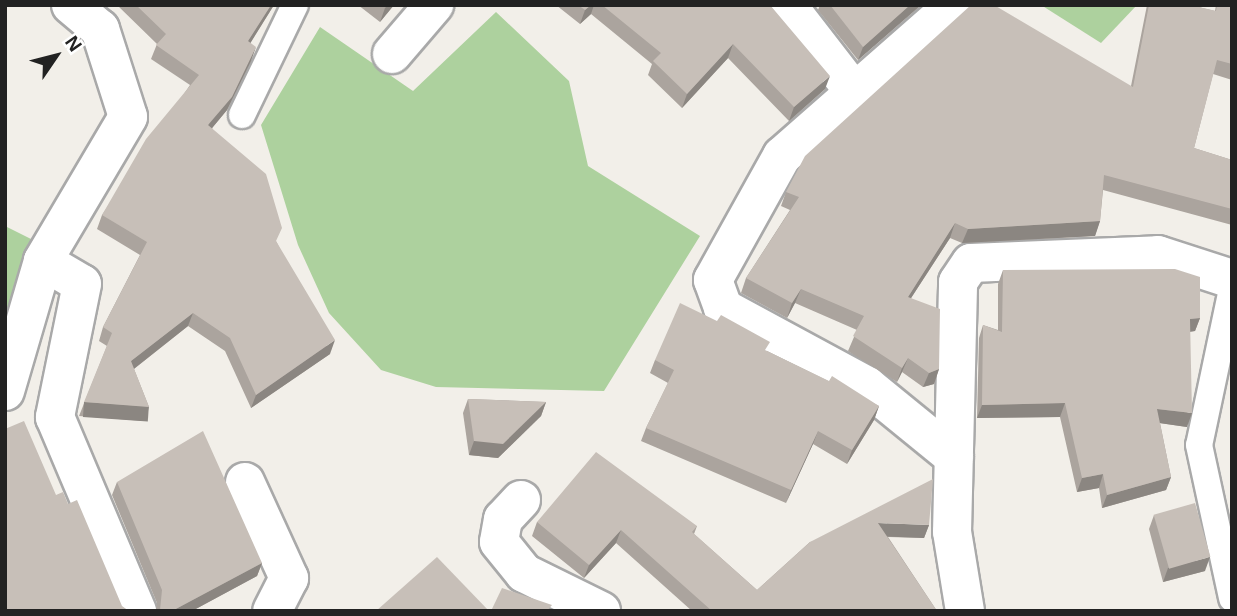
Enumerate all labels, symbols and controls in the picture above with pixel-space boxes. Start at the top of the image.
north arrow [21,21,91,91]
text: N [61,32,86,55]

